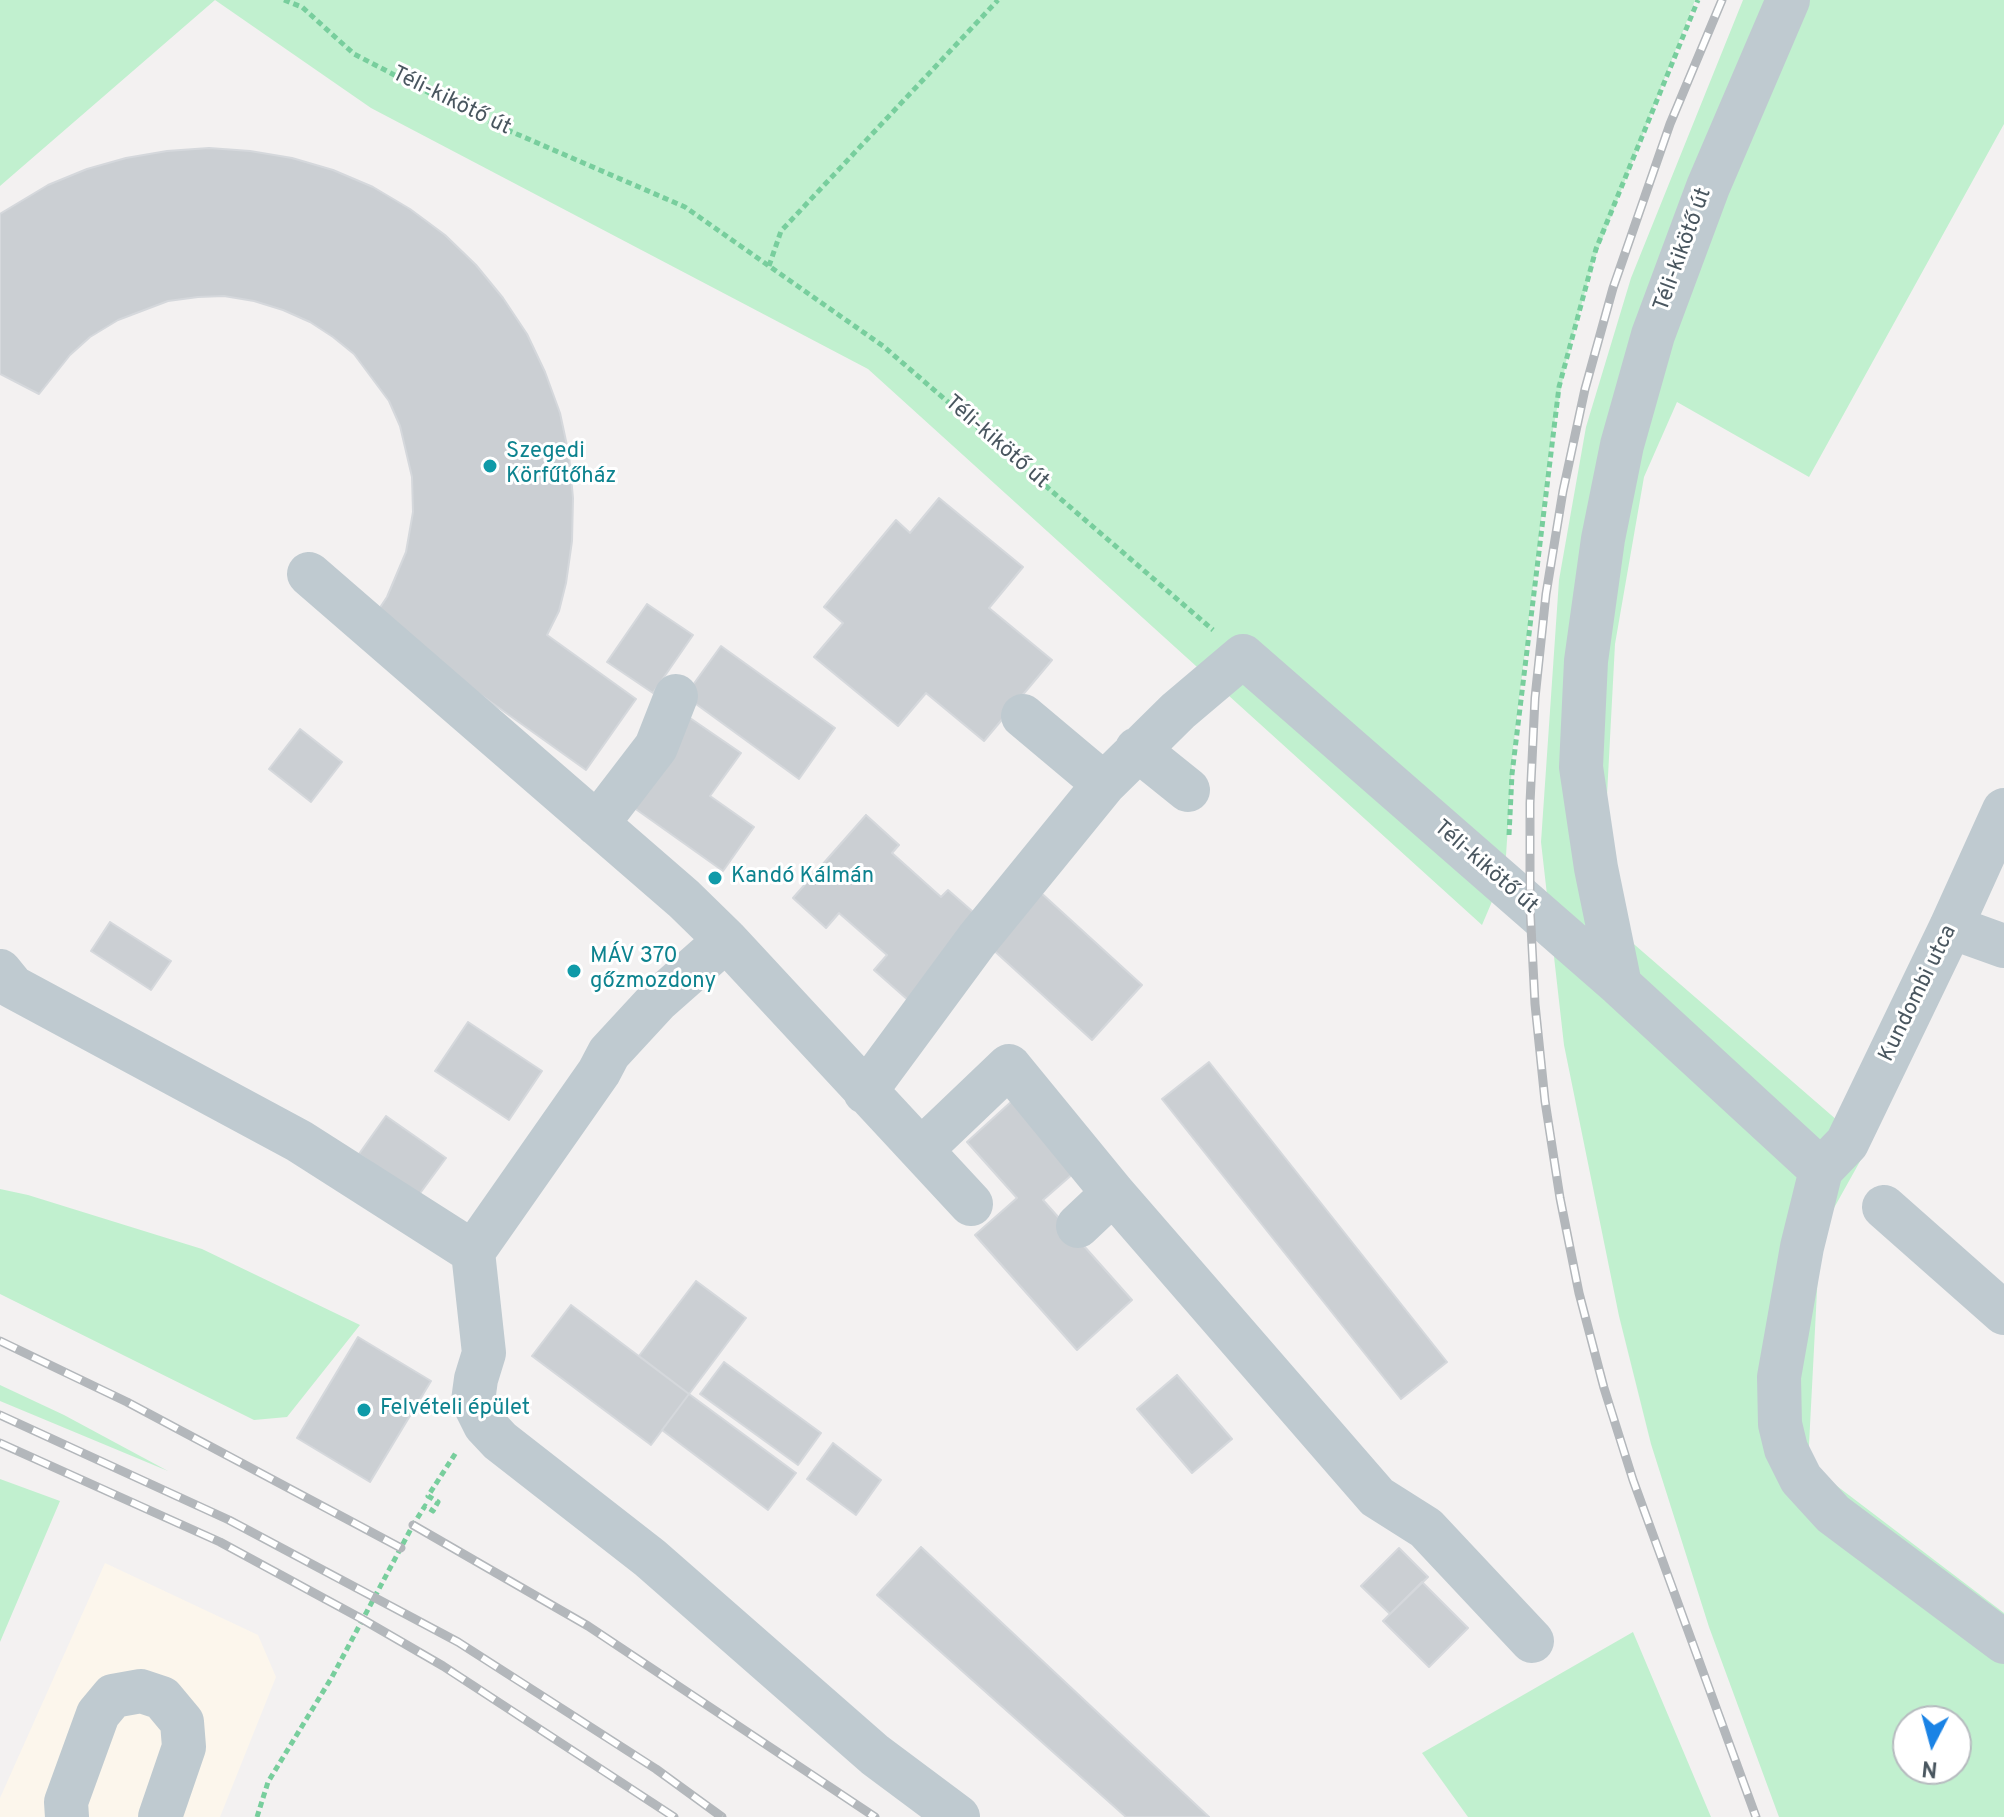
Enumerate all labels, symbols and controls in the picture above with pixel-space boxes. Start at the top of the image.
street label: Téli-kikötő út [387,62,515,142]
street label: Téli-kikötő út [1649,185,1719,315]
street label: Téli-kikötő út [939,391,1053,495]
place label: Szegedi Körfűtőház [506,440,616,492]
marker: Szegedi Körfűtőház [481,457,499,475]
street label: Téli-kikötő út [1428,816,1542,920]
place label: Kandó Kálmán [731,865,874,891]
marker: Kandó Kálmán [706,869,724,887]
street label: Kundombi utca [1875,921,1963,1067]
place label: MÁV 370 gőzmozdony [590,945,716,996]
marker: MÁV 370 gőzmozdony [565,962,583,980]
place label: Felvételi épület [380,1397,530,1423]
marker: Felvételi épület [355,1401,373,1419]
north arrow [1892,1705,1972,1785]
text: N [1920,1753,1939,1782]

